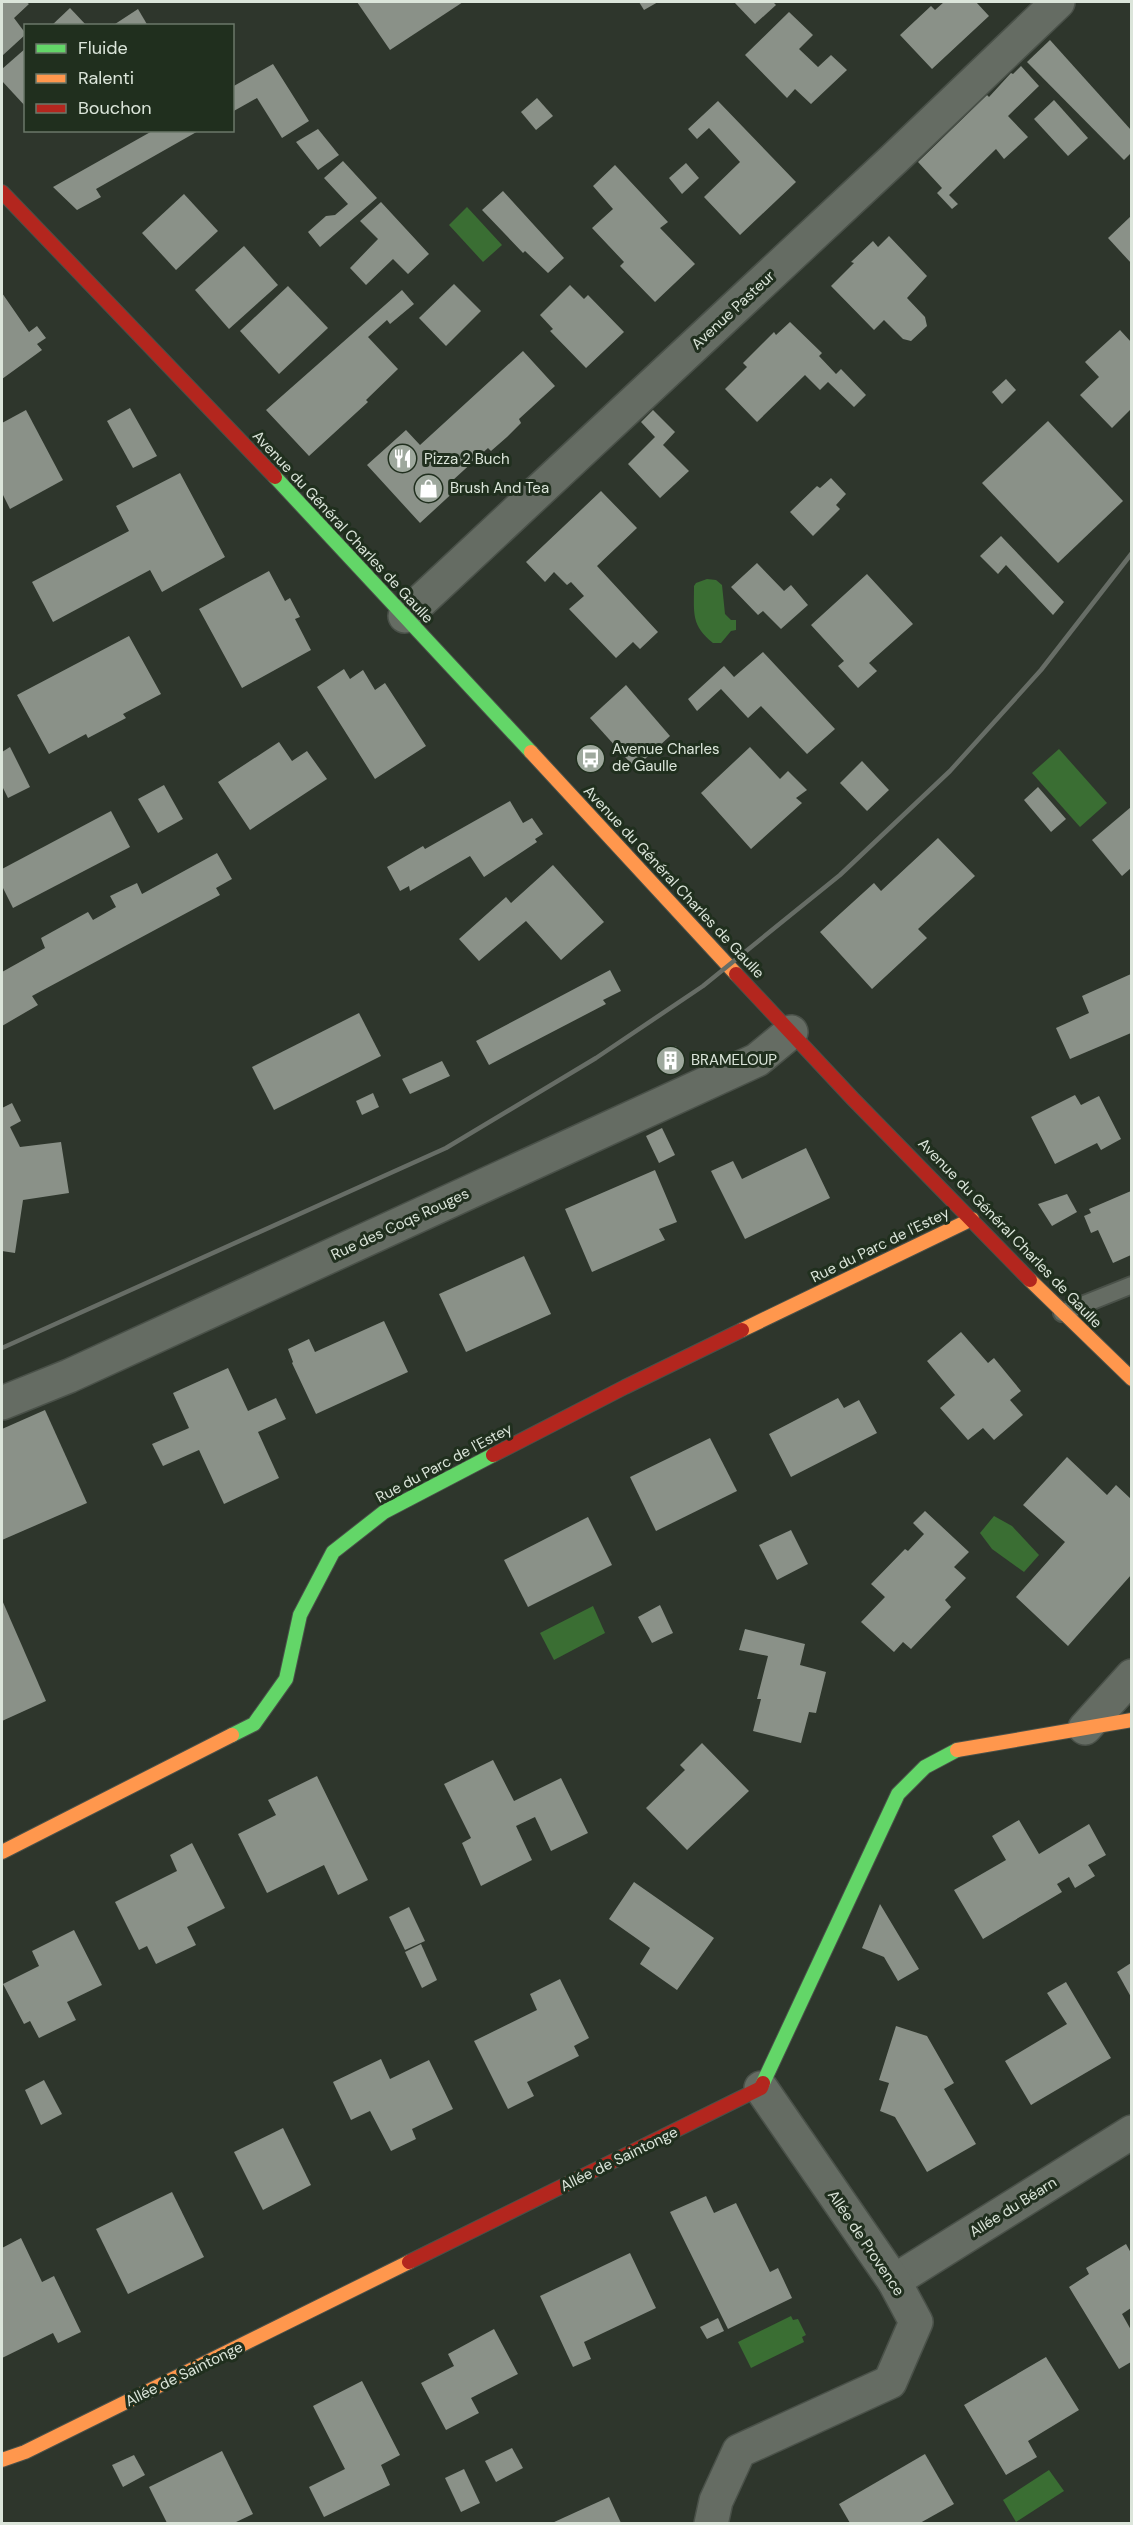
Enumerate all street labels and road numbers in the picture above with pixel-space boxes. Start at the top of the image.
street label: Avenue Pasteur [687,266,779,354]
street label: Avenue du Général Charles de Gaulle [248,426,438,628]
street label: Avenue du Général Charles de Gaulle [579,781,769,983]
street label: Avenue du Général Charles de Gaulle [914,1134,1106,1332]
street label: Rue des Coqs Rouges [328,1183,472,1265]
street label: Rue du Parc de l'Estey [807,1202,953,1287]
street label: Rue du Parc de l'Estey [372,1418,516,1507]
street label: Allée de Saintonge [557,2122,681,2196]
street label: Allée du Béarn [965,2172,1061,2242]
street label: Allée de Provence [823,2186,909,2300]
street label: Allée de Saintonge [122,2337,246,2411]

